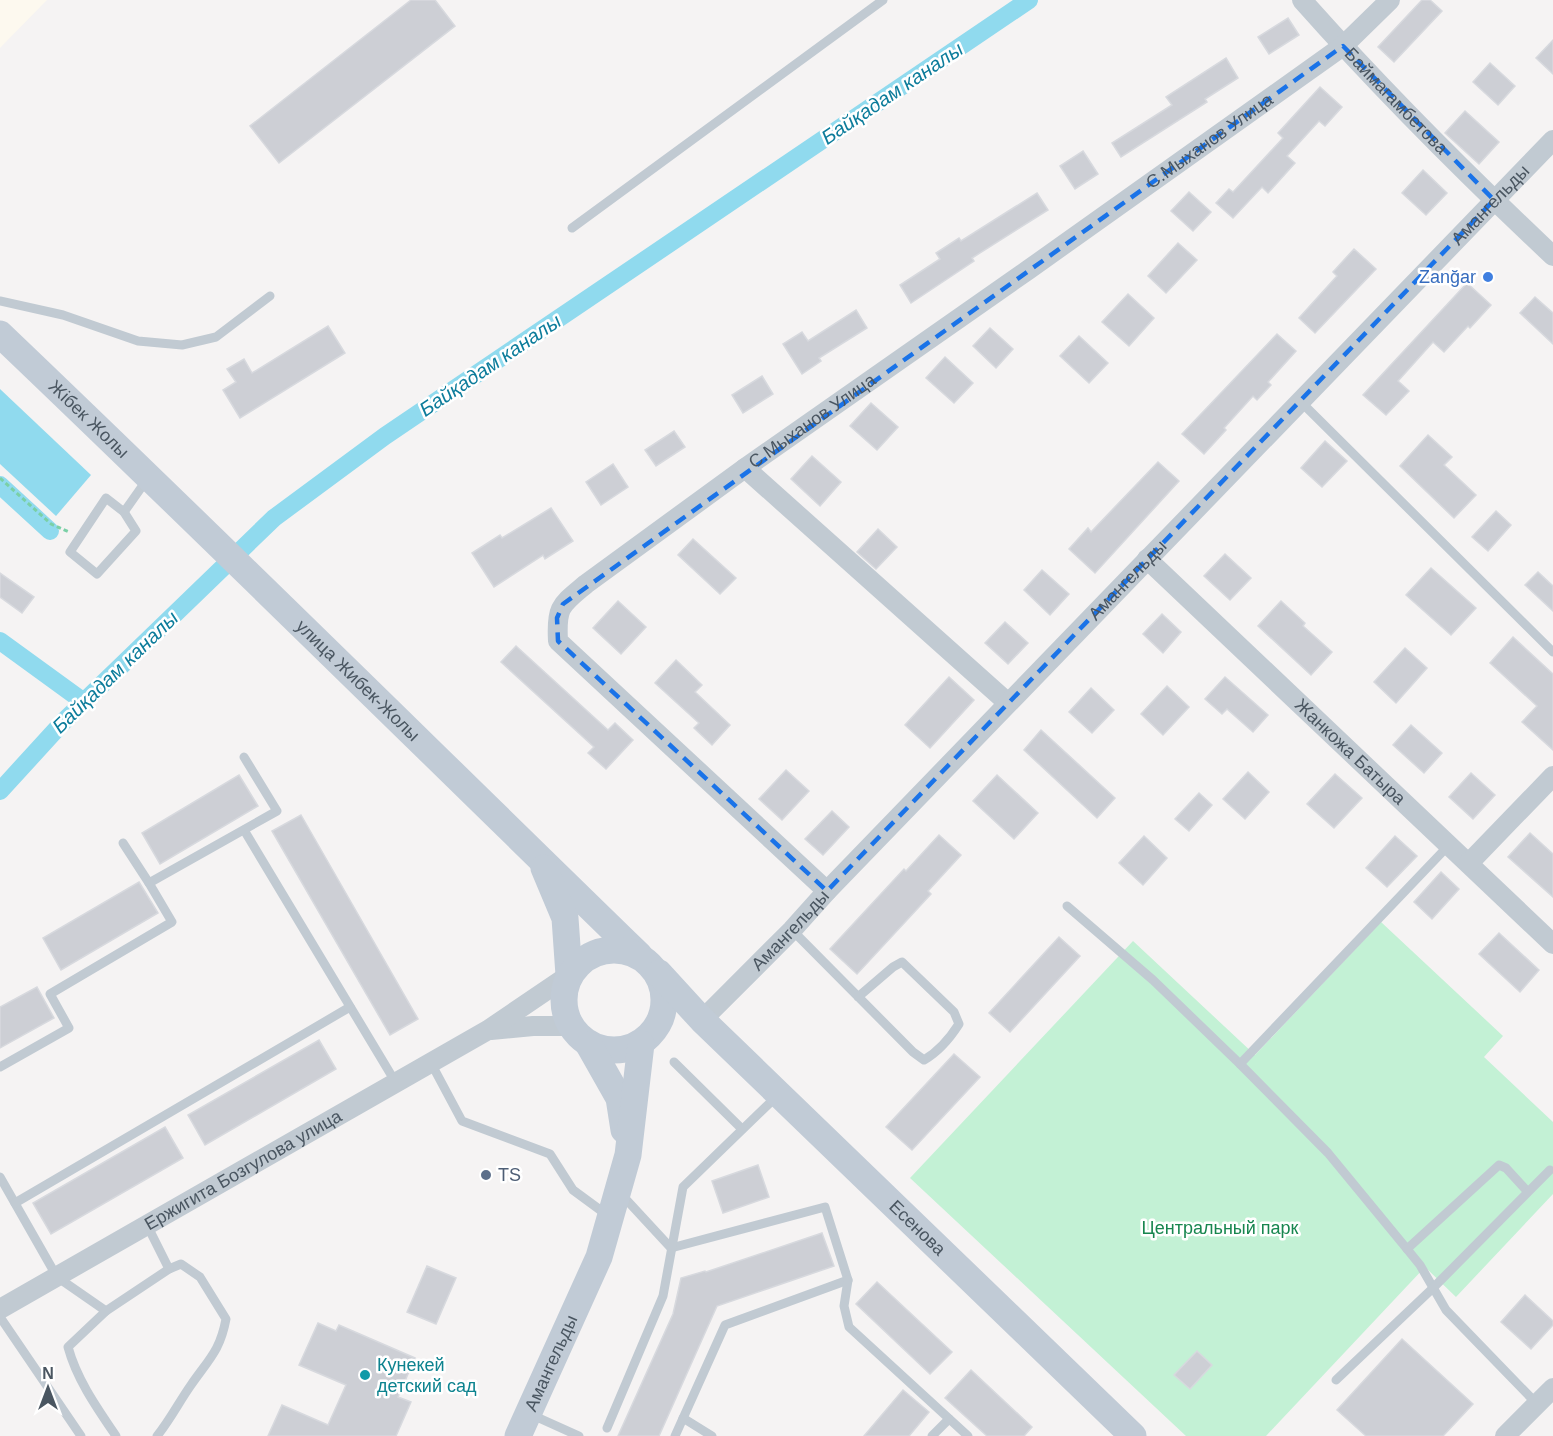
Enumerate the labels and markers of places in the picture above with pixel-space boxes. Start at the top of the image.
place label: Zanğar [1419,267,1476,287]
marker: Zanğar [1481,270,1495,284]
place label: TS [498,1165,521,1185]
marker: TS [479,1168,493,1182]
place label: Кунекей детский сад [377,1355,477,1396]
marker: Кунекей детский сад [358,1368,372,1382]

